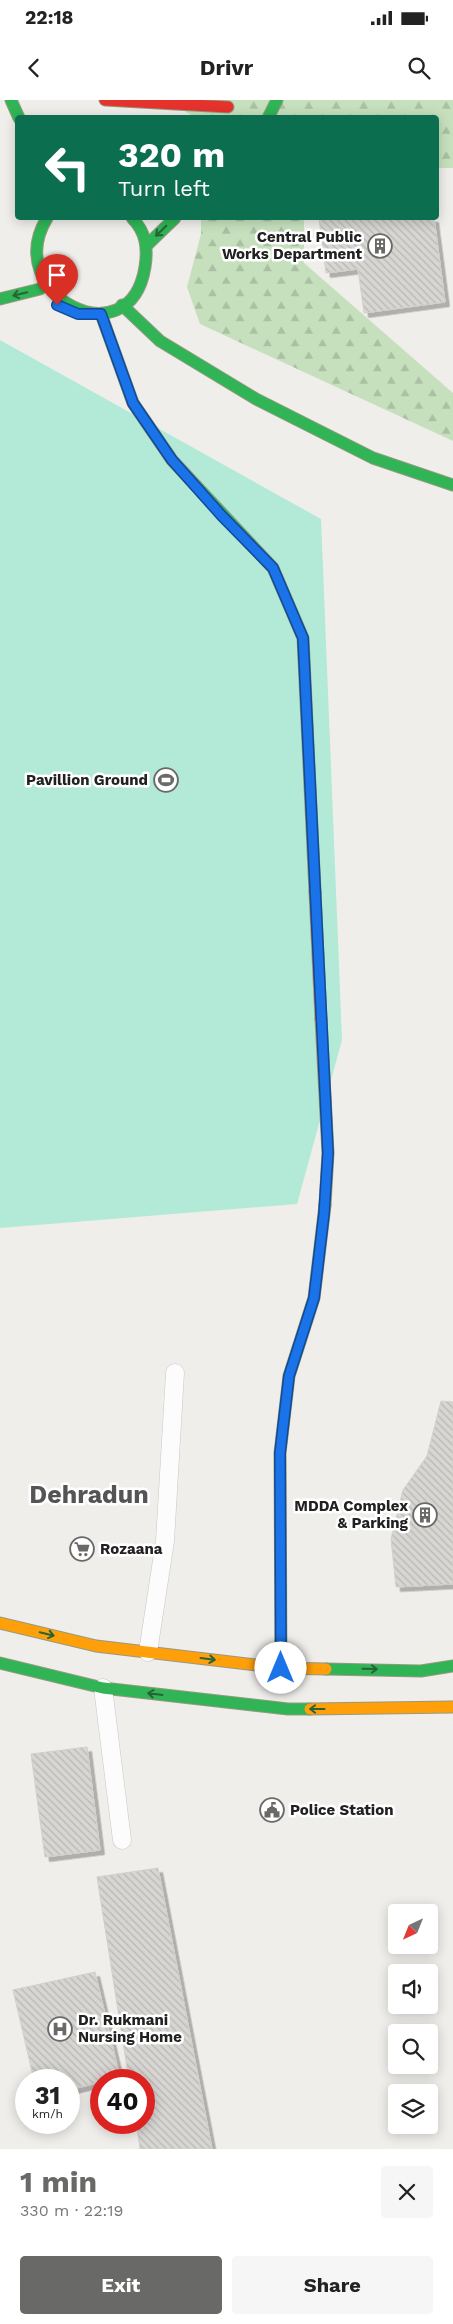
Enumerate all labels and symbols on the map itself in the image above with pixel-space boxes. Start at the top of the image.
one-way arrow [155,225,167,237]
place label: Central Public Works Department [222,228,362,263]
building icon: Central Public Works Department [367,233,393,259]
pin [36,254,78,305]
one-way arrow [13,290,29,299]
sports icon: Pavillion Ground [153,767,179,793]
place label: Pavillion Ground [26,771,148,789]
district label: Dehradun [29,1480,149,1509]
place label: MDDA Complex & Parking [294,1497,409,1532]
building icon: MDDA Complex & Parking [412,1502,438,1528]
supermarket icon: Rozaana [69,1536,95,1562]
place label: Rozaana [100,1540,163,1558]
one-way arrow [39,1630,55,1639]
position arrow [254,1641,306,1693]
one-way arrow [200,1654,216,1664]
one-way arrow [362,1665,378,1674]
one-way arrow [148,1689,164,1699]
one-way arrow [309,1704,326,1714]
public building icon: Police Station [259,1797,285,1823]
place label: Police Station [290,1801,393,1819]
north arrow [388,1904,438,1954]
place label: Dr. Rukmani Nursing Home [78,2011,182,2046]
hospital icon: Dr. Rukmani Nursing Home [47,2016,73,2042]
speed limit sign: 40 [90,2069,155,2134]

